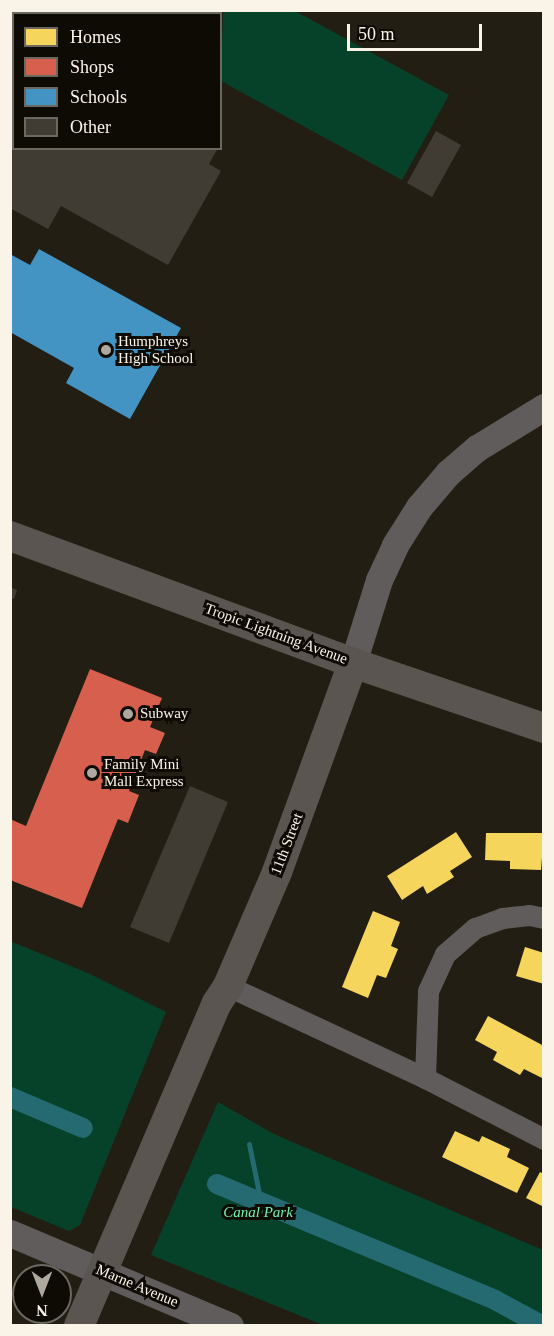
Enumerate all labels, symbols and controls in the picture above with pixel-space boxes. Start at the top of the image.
legend [12,12,222,150]
scale bar [350,12,485,50]
text: 50 m [358,24,395,44]
text: Homes [70,27,121,47]
text: Shops [70,57,114,77]
text: Schools [70,87,127,107]
text: Other [70,117,111,137]
place label: Humphreys High School [118,332,193,367]
marker: Humphreys High School [99,343,113,357]
street label: Tropic Lightning Avenue [202,600,350,668]
place label: Subway [140,705,188,723]
marker: Subway [121,707,135,721]
place label: Family Mini Mall Express [104,755,184,790]
marker: Family Mini Mall Express [85,766,99,780]
street label: 11th Street [267,811,307,877]
park label: Canal Park [223,1204,293,1222]
street label: Marne Avenue [93,1260,181,1312]
north arrow [12,1264,72,1324]
text: N [36,1302,48,1319]

